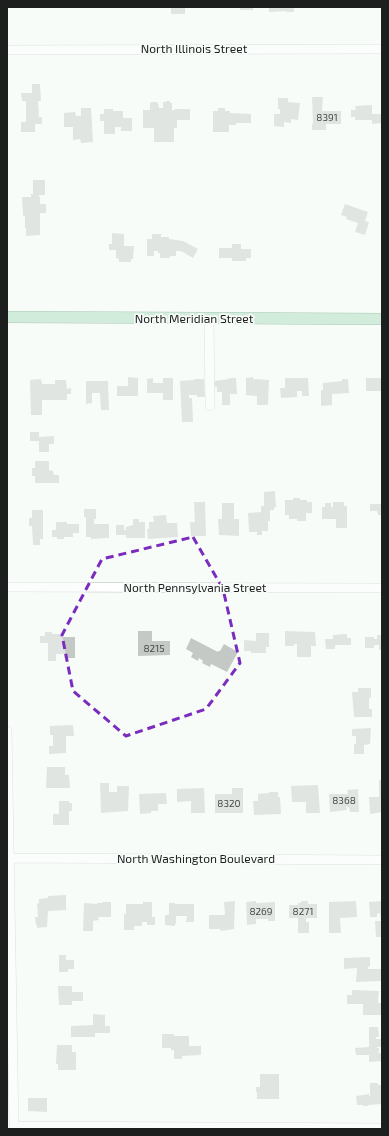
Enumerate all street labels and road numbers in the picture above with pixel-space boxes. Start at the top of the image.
street label: North Illinois Street [141,41,248,55]
street label: North Meridian Street [135,311,254,325]
street label: North Pennsylvania Street [124,580,267,594]
street label: North Washington Boulevard [117,851,275,865]

